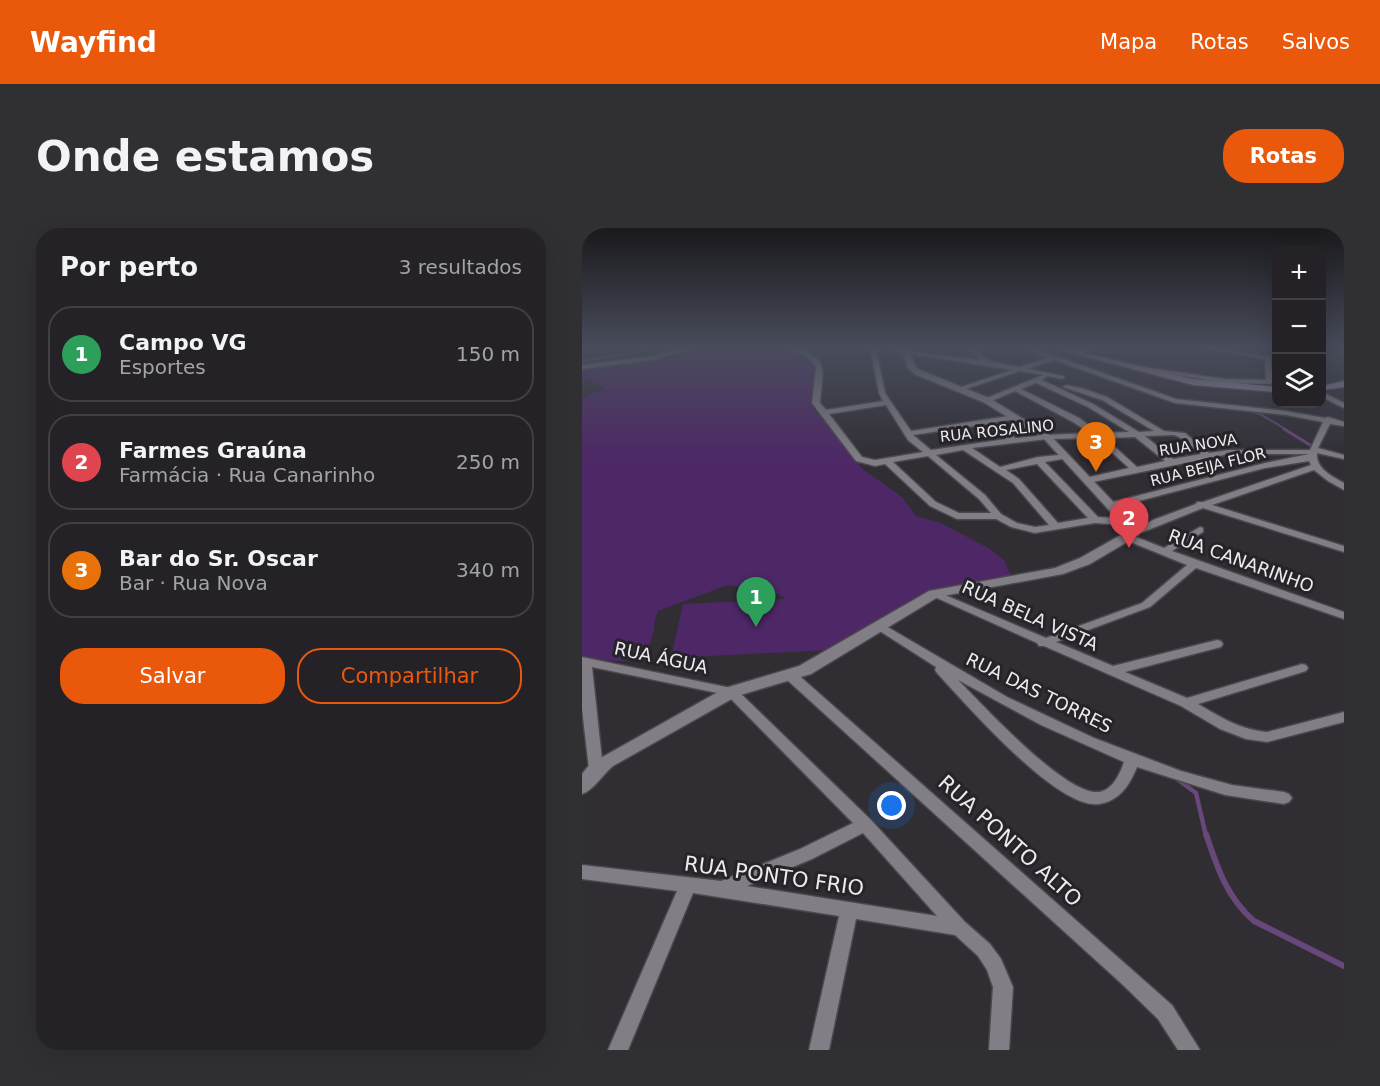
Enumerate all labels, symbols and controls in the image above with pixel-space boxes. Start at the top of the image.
text: Wayfind [30,26,157,59]
text: Mapa [1100,30,1157,54]
text: Rotas [1190,30,1249,54]
text: Salvos [1282,30,1350,54]
button: Rotas [1223,129,1344,183]
text: Onde estamos [36,132,374,181]
map controls [1272,246,1326,408]
button: + [1272,246,1326,300]
text: Por perto [60,252,198,282]
text: 3 resultados [399,255,522,279]
button: − [1272,300,1326,354]
text: Campo VG [119,330,247,355]
text: 1 [75,342,88,366]
text: 150 m [456,342,520,366]
button: layers [1272,354,1326,408]
text: Esportes [119,355,206,379]
street label: RUA ROSALINO [939,416,1055,446]
pin: 3 [1076,422,1116,472]
street label: RUA NOVA [1158,430,1239,460]
text: Farmes Graúna [119,438,307,463]
street label: RUA BEIJA FLOR [1148,444,1268,490]
text: 2 [75,450,88,474]
text: 250 m [456,450,520,474]
text: Farmácia · Rua Canarinho [119,463,375,487]
pin: 2 [1110,498,1148,548]
street label: RUA CANARINHO [1166,524,1317,597]
text: Bar do Sr. Oscar [119,546,318,571]
text: 3 [75,558,88,582]
text: 340 m [456,558,520,582]
text: Bar · Rua Nova [119,571,268,595]
street label: RUA BELA VISTA [959,576,1102,655]
pin: 1 [736,578,776,627]
street label: RUA ÁGUA [612,637,710,678]
button: Salvar [60,648,285,704]
button: Compartilhar [297,648,522,704]
street label: RUA DAS TORRES [963,648,1116,737]
street label: RUA PONTO ALTO [933,770,1087,912]
your location [877,791,906,820]
street label: RUA PONTO FRIO [683,851,865,901]

